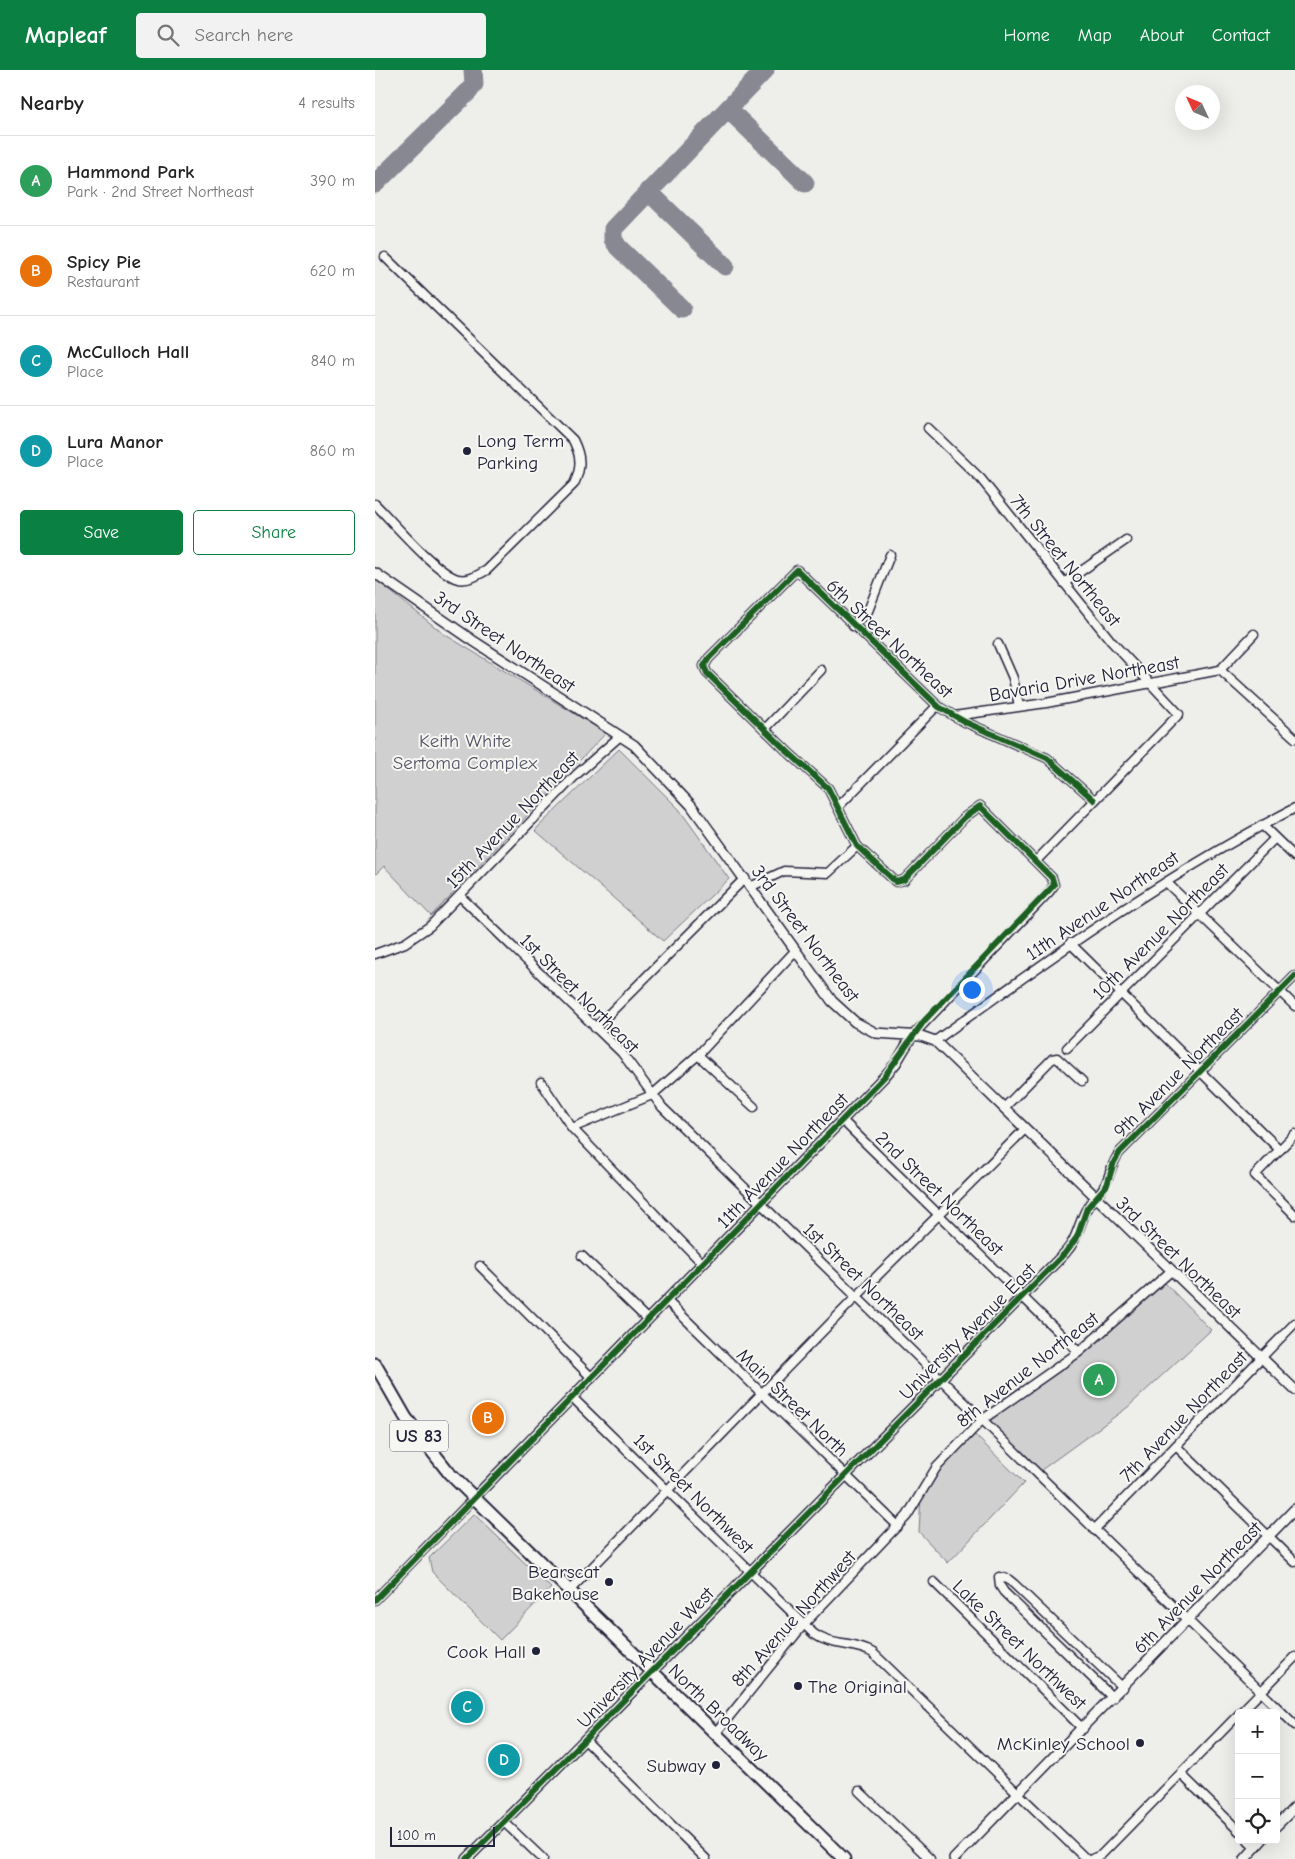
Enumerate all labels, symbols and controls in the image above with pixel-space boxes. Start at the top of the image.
search box [136,13,486,58]
text: Mapleaf [25,21,106,49]
icon: search [154,21,182,49]
text: Search here [194,24,293,46]
text: Home [1003,25,1050,46]
text: Map [1078,25,1112,46]
text: About [1140,25,1184,46]
text: Contact [1212,25,1270,46]
north arrow [1175,85,1220,130]
text: Nearby [20,91,84,115]
text: 4 results [298,94,355,112]
text: Hammond Park [67,161,194,183]
text: A [32,172,40,190]
text: 390 m [310,172,355,190]
text: Park · 2nd Street Northeast [67,183,254,201]
text: Spicy Pie [67,251,141,273]
text: B [31,262,41,280]
text: 620 m [310,262,355,280]
text: Restaurant [67,273,139,291]
text: McCulloch Hall [67,341,189,363]
text: C [31,352,41,370]
text: 840 m [311,352,355,370]
text: Place [67,363,103,381]
place label: Long Term Parking [477,430,564,474]
text: Lura Manor [67,431,163,453]
text: D [31,442,41,460]
text: 860 m [310,442,355,460]
marker: Long Term Parking [461,445,473,457]
text: Place [67,453,103,471]
street label: 7th Street Northeast [1005,490,1125,631]
button: Save [20,510,183,555]
button: Share [193,510,355,555]
street label: 6th Street Northeast [822,575,957,703]
street label: 3rd Street Northeast [430,586,580,697]
street label: Bavaria Drive Northeast [987,651,1181,707]
park label: Keith White Sertoma Complex [393,730,538,774]
street label: 15th Avenue Northeast [441,746,584,893]
street label: 11th Avenue Northeast [1022,846,1184,965]
street label: 10th Avenue Northeast [1088,859,1234,1004]
street label: 3rd Street Northeast [747,861,864,1007]
street label: 1st Street Northeast [515,930,644,1058]
your location [959,977,985,1003]
street label: 9th Avenue Northeast [1109,1003,1249,1142]
street label: 11th Avenue Northeast [712,1088,853,1233]
street label: 2nd Street Northeast [871,1127,1008,1261]
street label: 3rd Street Northeast [1111,1192,1246,1323]
street label: 1st Street Northeast [798,1218,929,1345]
street label: University Avenue East [895,1259,1041,1404]
street label: 8th Avenue Northeast [951,1306,1103,1432]
street label: Main Street North [732,1344,853,1462]
street label: 7th Avenue Northeast [1116,1346,1252,1487]
pin: A [1083,1361,1115,1399]
pin: B [472,1399,504,1437]
road number: US 83 [390,1420,448,1452]
street label: 1st Street Northwest [629,1429,758,1559]
street label: 6th Avenue Northeast [1129,1517,1267,1658]
street label: 8th Avenue Northwest [727,1546,861,1691]
place label: Bearscat Bakehouse [512,1561,600,1605]
street label: Lake Street Northwest [948,1575,1091,1715]
marker: Bearscat Bakehouse [603,1576,615,1588]
street label: University Avenue West [573,1582,719,1733]
place label: Cook Hall [447,1641,526,1663]
marker: Cook Hall [530,1645,542,1657]
street label: North Broadway [664,1660,773,1766]
place label: The Original [808,1676,907,1698]
marker: The Original [792,1680,804,1692]
pin: C [451,1688,483,1726]
map controls [1235,1709,1280,1844]
button: + [1235,1709,1280,1754]
place label: McKinley School [997,1733,1130,1755]
marker: McKinley School [1134,1737,1146,1749]
pin: D [488,1741,520,1779]
button: − [1235,1754,1280,1799]
place label: Subway [646,1755,707,1777]
marker: Subway [710,1759,722,1771]
button: locate [1235,1799,1280,1844]
scale bar [390,1824,495,1847]
text: 100 m [397,1827,436,1844]

